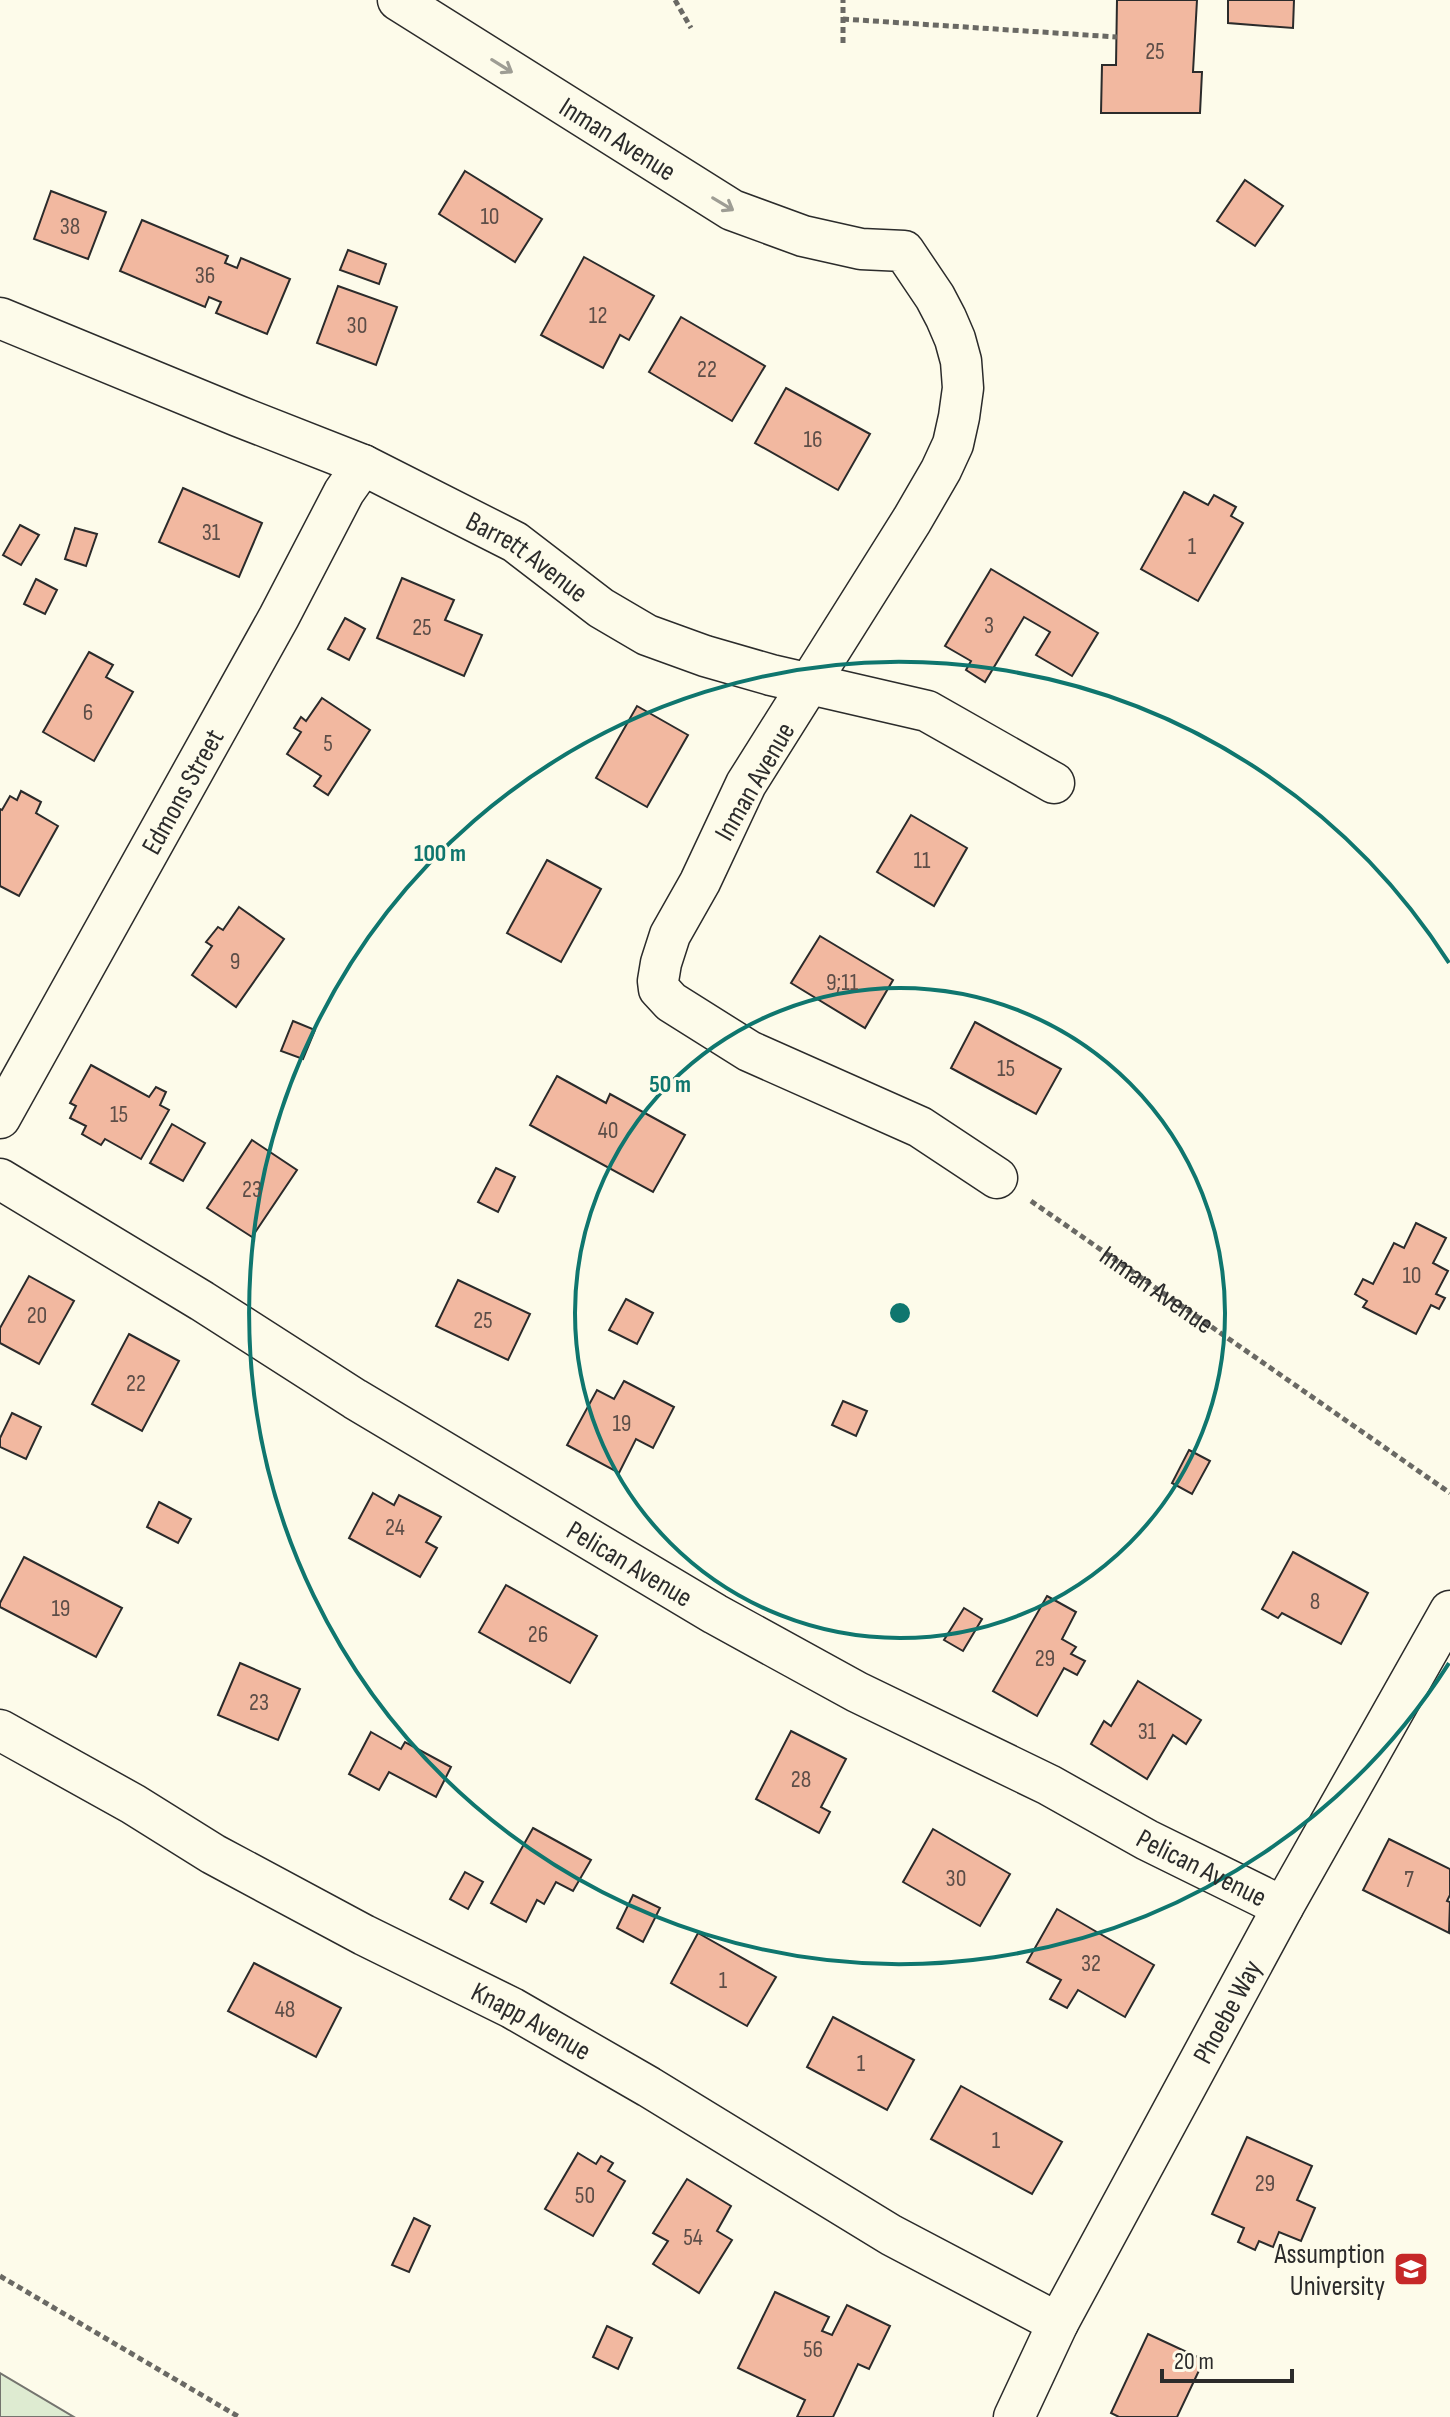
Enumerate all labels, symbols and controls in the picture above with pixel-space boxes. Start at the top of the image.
house number: 25 [1145,37,1165,66]
one-way arrow [490,58,513,74]
street label: Inman Avenue [553,91,682,189]
one-way arrow [711,196,734,212]
house number: 10 [480,202,500,231]
house number: 38 [60,212,80,241]
house number: 36 [195,261,215,290]
house number: 12 [589,301,607,330]
house number: 30 [347,311,367,340]
house number: 22 [697,355,717,384]
house number: 16 [804,425,822,454]
street label: Barrett Avenue [460,505,594,610]
house number: 31 [202,518,221,547]
house number: 1 [1188,532,1197,561]
house number: 3 [984,611,994,640]
house number: 25 [412,613,432,642]
house number: 6 [83,698,93,727]
street label: Inman Avenue [708,717,802,847]
street label: Edmons Street [135,724,231,860]
house number: 5 [323,729,333,758]
text: 100 m [414,839,466,868]
house number: 11 [914,846,931,875]
house number: 9 [230,947,240,976]
house number: 9;11 [826,968,859,997]
house number: 15 [997,1054,1015,1083]
text: 50 m [649,1070,691,1099]
house number: 15 [110,1100,128,1129]
house number: 40 [598,1116,618,1145]
house number: 23 [242,1175,262,1204]
street label: Inman Avenue [1093,1239,1220,1341]
house number: 10 [1402,1261,1422,1290]
centre of rings [886,1299,914,1327]
house number: 20 [27,1301,47,1330]
house number: 25 [473,1306,493,1335]
house number: 22 [126,1369,146,1398]
house number: 19 [612,1409,632,1438]
house number: 24 [385,1513,405,1542]
street label: Pelican Avenue [560,1514,698,1615]
house number: 8 [1310,1587,1320,1616]
house number: 19 [51,1594,71,1623]
house number: 26 [528,1620,548,1649]
house number: 29 [1035,1644,1055,1673]
house number: 23 [249,1688,269,1717]
house number: 31 [1138,1717,1157,1746]
house number: 28 [791,1765,811,1794]
street label: Pelican Avenue [1130,1822,1272,1914]
house number: 30 [946,1864,966,1893]
house number: 7 [1404,1865,1414,1894]
house number: 32 [1081,1949,1101,1978]
street label: Phoebe Way [1186,1954,1269,2070]
house number: 1 [719,1966,728,1995]
street label: Knapp Avenue [466,1976,596,2068]
house number: 48 [275,1995,295,2024]
house number: 1 [857,2049,866,2078]
house number: 1 [992,2126,1001,2155]
house number: 29 [1255,2169,1275,2198]
house number: 50 [575,2181,595,2210]
house number: 54 [683,2223,703,2252]
place label: Assumption University [1274,2238,1385,2303]
school or university icon: Assumption University [1392,2250,1430,2288]
scale bar [1162,2333,1292,2383]
house number: 56 [803,2335,823,2364]
text: 20 m [1174,2347,1214,2376]

